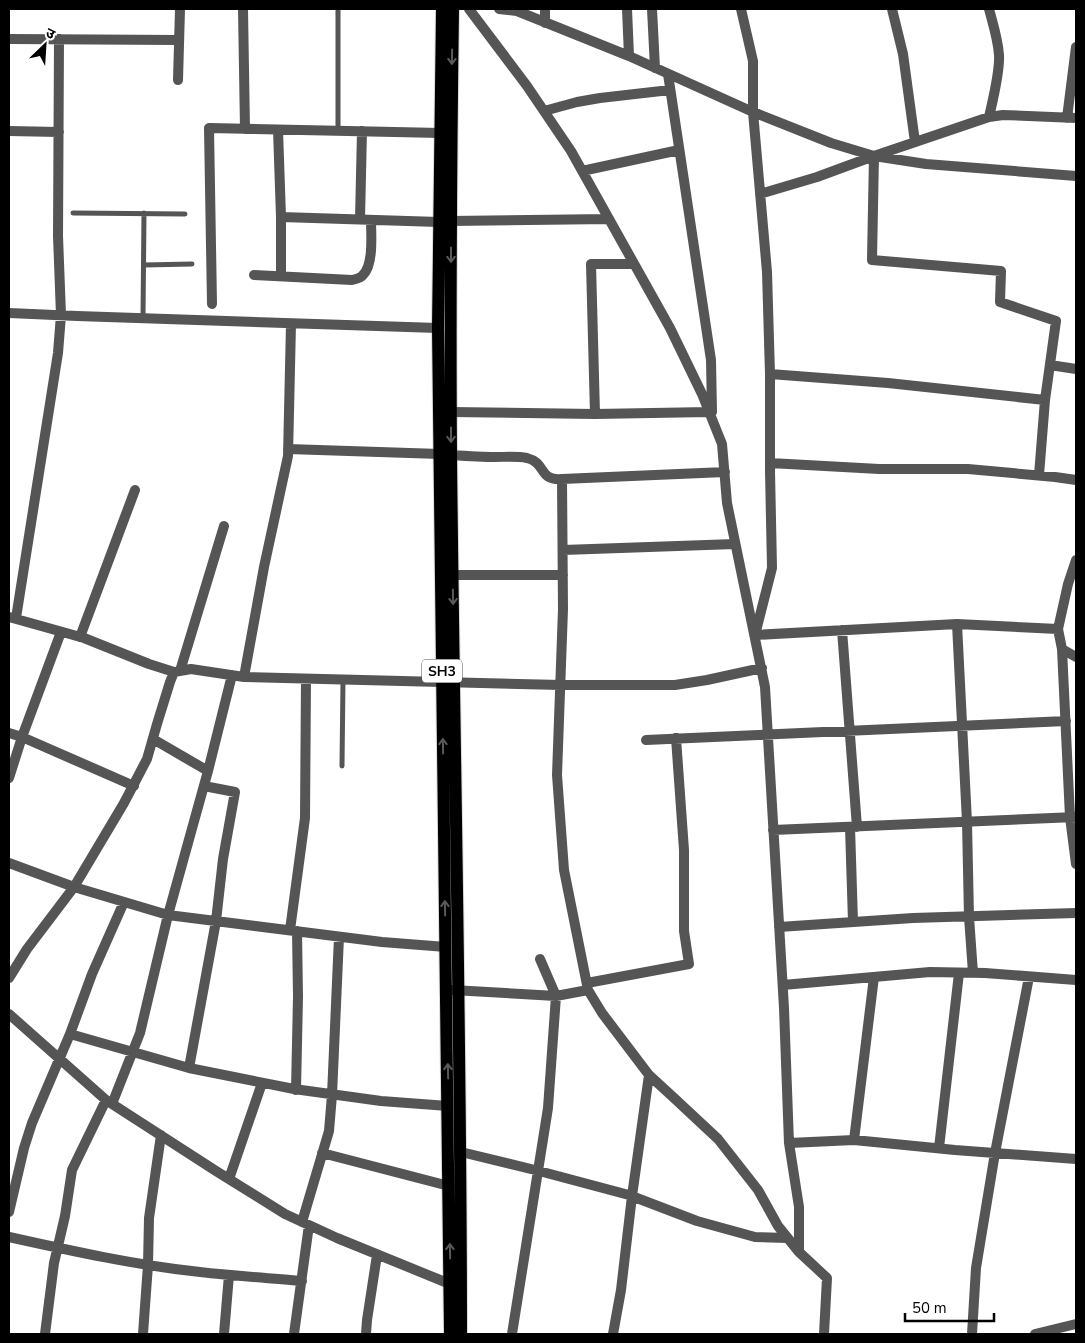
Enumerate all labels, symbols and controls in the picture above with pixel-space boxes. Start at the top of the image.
north arrow [20,20,70,70]
text: उ [43,23,59,44]
one-way arrow [447,49,457,65]
one-way arrow [446,246,456,263]
one-way arrow [446,426,456,443]
one-way arrow [448,589,458,605]
road number: SH3 [422,659,462,682]
one-way arrow [438,738,448,754]
one-way arrow [441,900,450,916]
one-way arrow [443,1063,452,1079]
one-way arrow [445,1243,455,1259]
scale bar [905,1290,994,1322]
text: 50 m [912,1298,947,1318]

